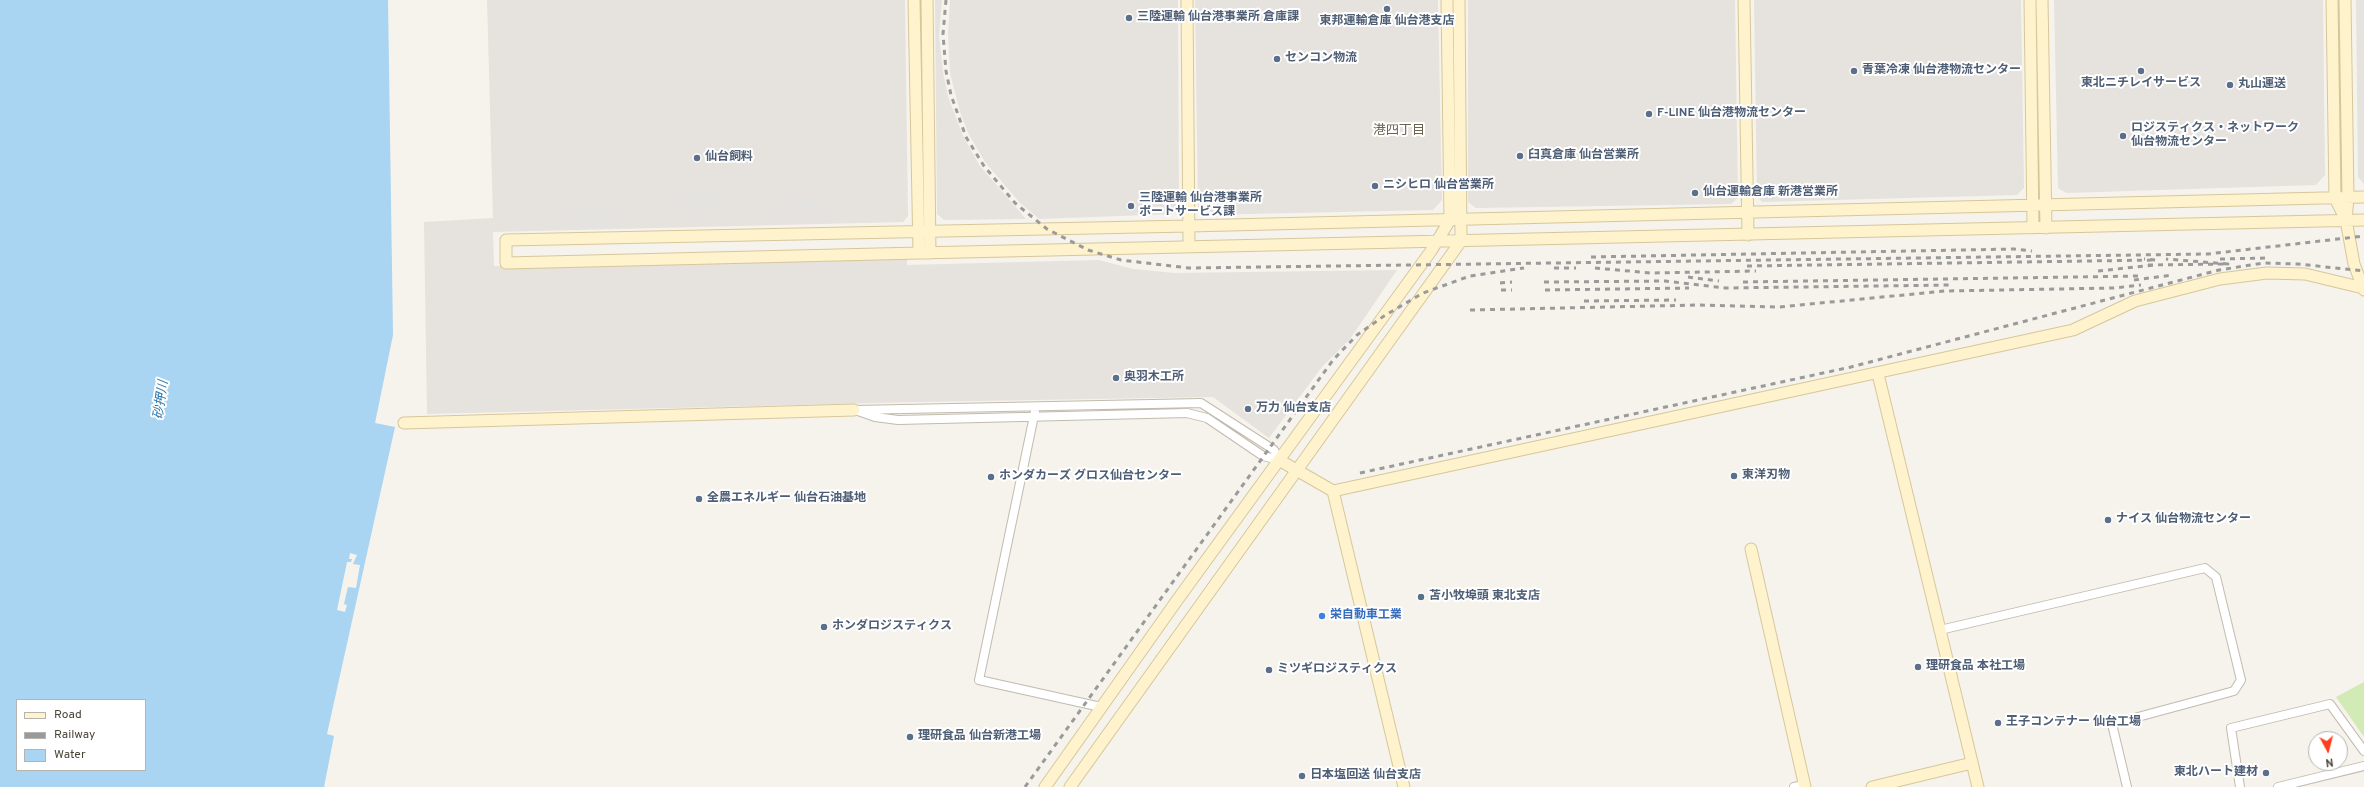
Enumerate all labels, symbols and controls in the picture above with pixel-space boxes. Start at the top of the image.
marker: 東邦運輸倉庫 仙台港支店 [1382,4,1392,14]
place label: 三陸運輸 仙台港事業所 倉庫課 [1137,11,1299,25]
marker: 三陸運輸 仙台港事業所 倉庫課 [1124,13,1134,23]
place label: 東邦運輸倉庫 仙台港支店 [1320,15,1454,29]
place label: センコン物流 [1285,52,1357,66]
marker: センコン物流 [1272,54,1282,64]
place label: 青葉冷凍 仙台港物流センター [1862,64,2021,78]
marker: 青葉冷凍 仙台港物流センター [1849,66,1859,76]
marker: 東北ニチレイサービス [2136,66,2146,76]
place label: 東北ニチレイサービス [2081,77,2201,91]
place label: 丸山運送 [2238,78,2286,92]
marker: 丸山運送 [2225,80,2235,90]
place label: F-LINE 仙台港物流センター [1657,107,1806,121]
marker: F-LINE 仙台港物流センター [1644,109,1654,119]
place label: ロジスティクス・ネットワーク 仙台物流センター [2131,122,2299,150]
district label: 港四丁目 [1373,123,1425,139]
marker: ロジスティクス・ネットワーク 仙台物流センター [2118,131,2128,141]
place label: 臼真倉庫 仙台営業所 [1528,149,1639,163]
place label: 仙台飼料 [705,151,753,165]
marker: 臼真倉庫 仙台営業所 [1515,151,1525,161]
marker: 仙台飼料 [692,153,702,163]
place label: ニシヒロ 仙台営業所 [1383,179,1494,193]
marker: ニシヒロ 仙台営業所 [1370,181,1380,191]
place label: 仙台運輸倉庫 新港営業所 [1703,186,1838,200]
marker: 仙台運輸倉庫 新港営業所 [1690,188,1700,198]
place label: 三陸運輸 仙台港事業所 ポートサービス課 [1139,192,1262,220]
marker: 三陸運輸 仙台港事業所 ポートサービス課 [1126,201,1136,211]
place label: 奥羽木工所 [1124,371,1184,385]
marker: 奥羽木工所 [1111,373,1121,383]
water label: 砂押川 [152,380,172,420]
place label: 万力 仙台支店 [1256,402,1331,416]
marker: 万力 仙台支店 [1243,404,1253,414]
place label: 東洋刃物 [1742,469,1790,483]
place label: ホンダカーズ グロス仙台センター [999,470,1182,484]
marker: 東洋刃物 [1729,471,1739,481]
marker: ホンダカーズ グロス仙台センター [986,472,996,482]
place label: 全農エネルギー 仙台石油基地 [707,492,866,506]
marker: 全農エネルギー 仙台石油基地 [694,494,704,504]
place label: ナイス 仙台物流センター [2116,513,2251,527]
marker: ナイス 仙台物流センター [2103,515,2113,525]
place label: 苫小牧埠頭 東北支店 [1429,590,1540,604]
marker: 苫小牧埠頭 東北支店 [1416,592,1426,602]
place label: 栄自動車工業 [1330,609,1402,623]
marker: 栄自動車工業 [1317,611,1327,621]
place label: ホンダロジスティクス [832,620,952,634]
marker: ホンダロジスティクス [819,622,829,632]
place label: 理研食品 本社工場 [1926,660,2025,674]
marker: 理研食品 本社工場 [1913,662,1923,672]
place label: ミツギロジスティクス [1277,663,1397,677]
marker: ミツギロジスティクス [1264,665,1274,675]
legend [16,699,146,771]
text: Road [54,707,82,723]
place label: 王子コンテナー 仙台工場 [2006,716,2141,730]
marker: 王子コンテナー 仙台工場 [1993,718,2003,728]
text: Railway [54,727,95,743]
place label: 理研食品 仙台新港工場 [918,730,1041,744]
north arrow [2308,731,2348,771]
marker: 理研食品 仙台新港工場 [905,732,915,742]
text: Water [54,747,86,763]
text: N [2325,754,2334,769]
place label: 東北ハート建材 [2174,766,2258,780]
marker: 東北ハート建材 [2261,768,2271,778]
place label: 日本塩回送 仙台支店 [1310,769,1421,783]
marker: 日本塩回送 仙台支店 [1297,771,1307,781]

